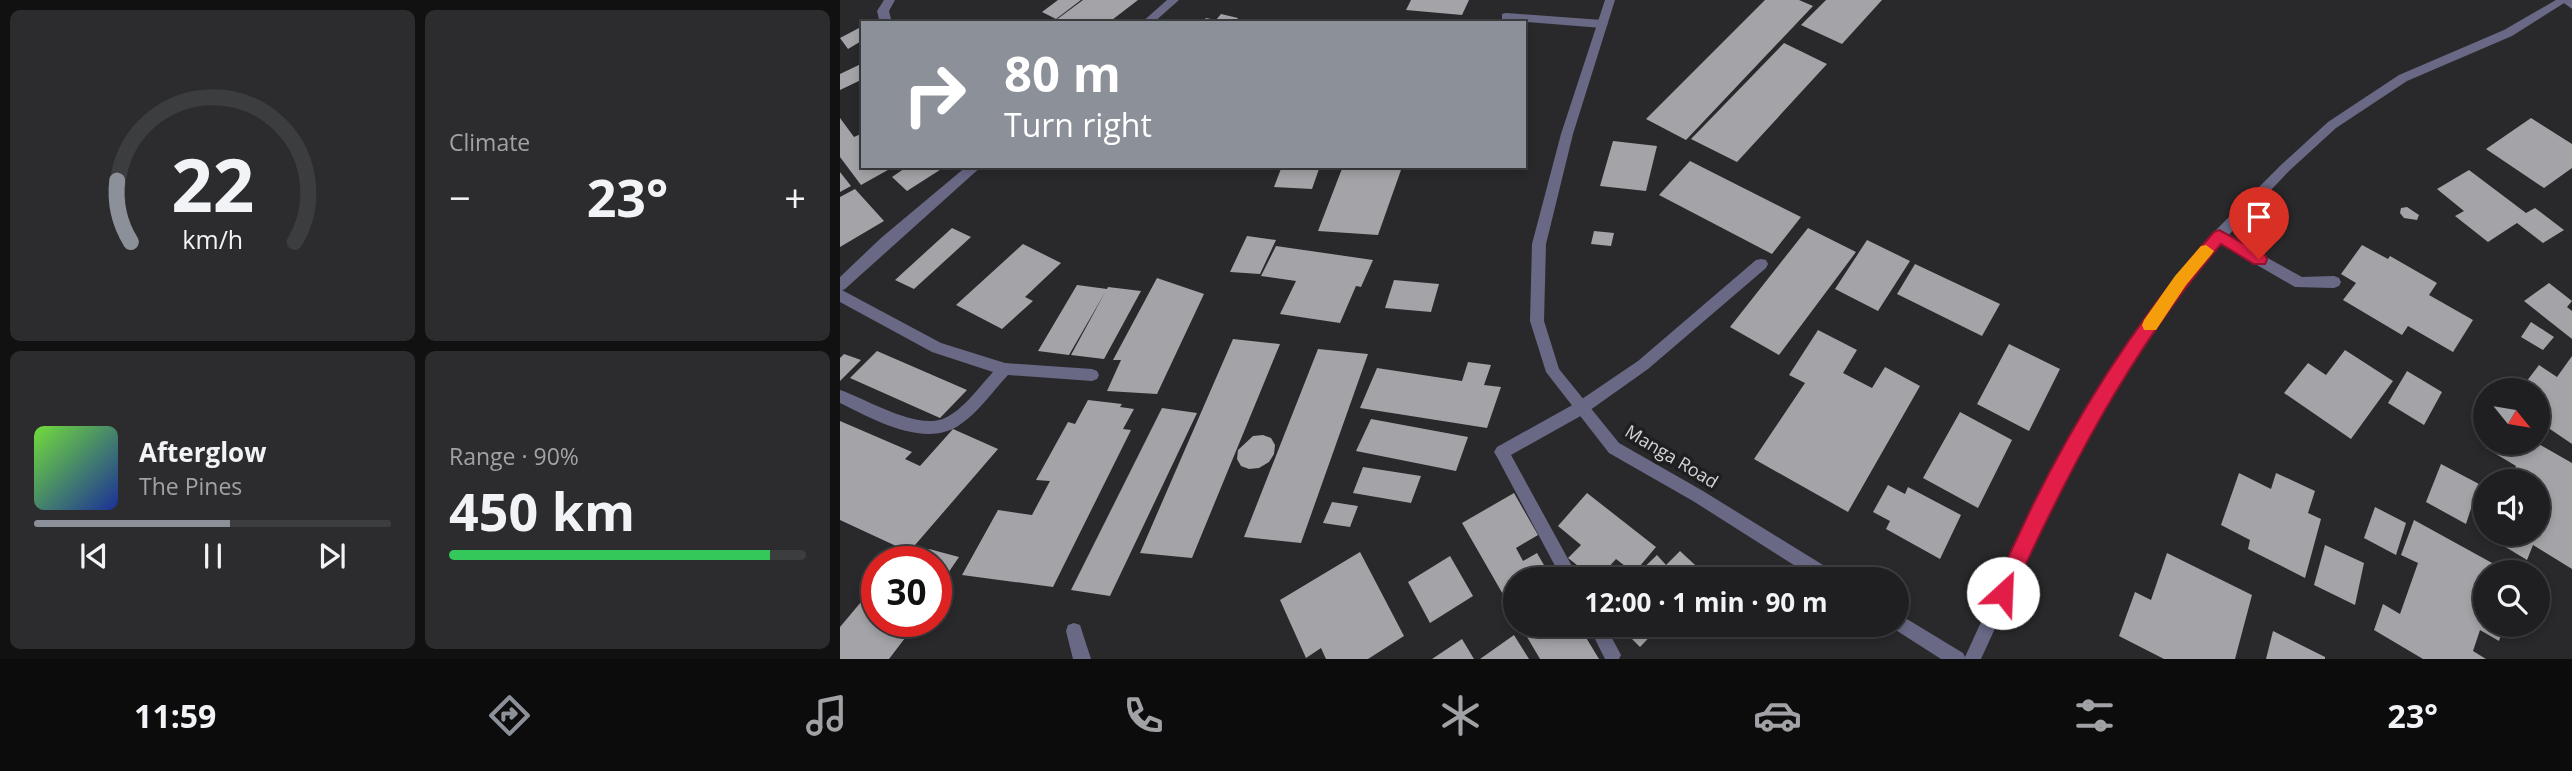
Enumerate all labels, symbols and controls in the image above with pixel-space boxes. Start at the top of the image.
text: 80 m [1004,40,1121,106]
icon: right [889,49,980,140]
text: Turn right [1004,103,1152,146]
text: Climate [449,126,530,158]
text: 22 [171,134,254,233]
text: 23° [587,161,668,232]
text: − [449,171,471,223]
text: + [784,171,806,223]
pin [2229,187,2289,259]
icon: arrive [2240,198,2278,236]
text: km/h [182,221,243,255]
north arrow [2473,378,2550,455]
map controls [2473,378,2550,637]
street label: Manga Road [1621,419,1723,493]
text: Afterglow [139,434,266,470]
text: Range · 90% [449,440,579,472]
button: sound [2473,469,2550,546]
text: The Pines [139,470,242,502]
text: 450 km [449,475,635,546]
icon: previous [75,537,113,575]
icon: pause [194,537,232,575]
icon: next [313,537,351,575]
speed limit sign: 30 [861,546,952,637]
position arrow [1966,556,2040,630]
button: search [2473,560,2550,637]
text: 12:00 · 1 min · 90 m [1585,584,1827,620]
icon: directions [485,691,534,740]
icon: music [802,691,851,740]
icon: phone [1119,691,1168,740]
icon: climate [1436,691,1485,740]
icon: car [1753,691,1802,740]
icon: filters [2070,691,2119,740]
text: 11:59 [134,694,216,737]
text: 23° [2388,694,2438,737]

